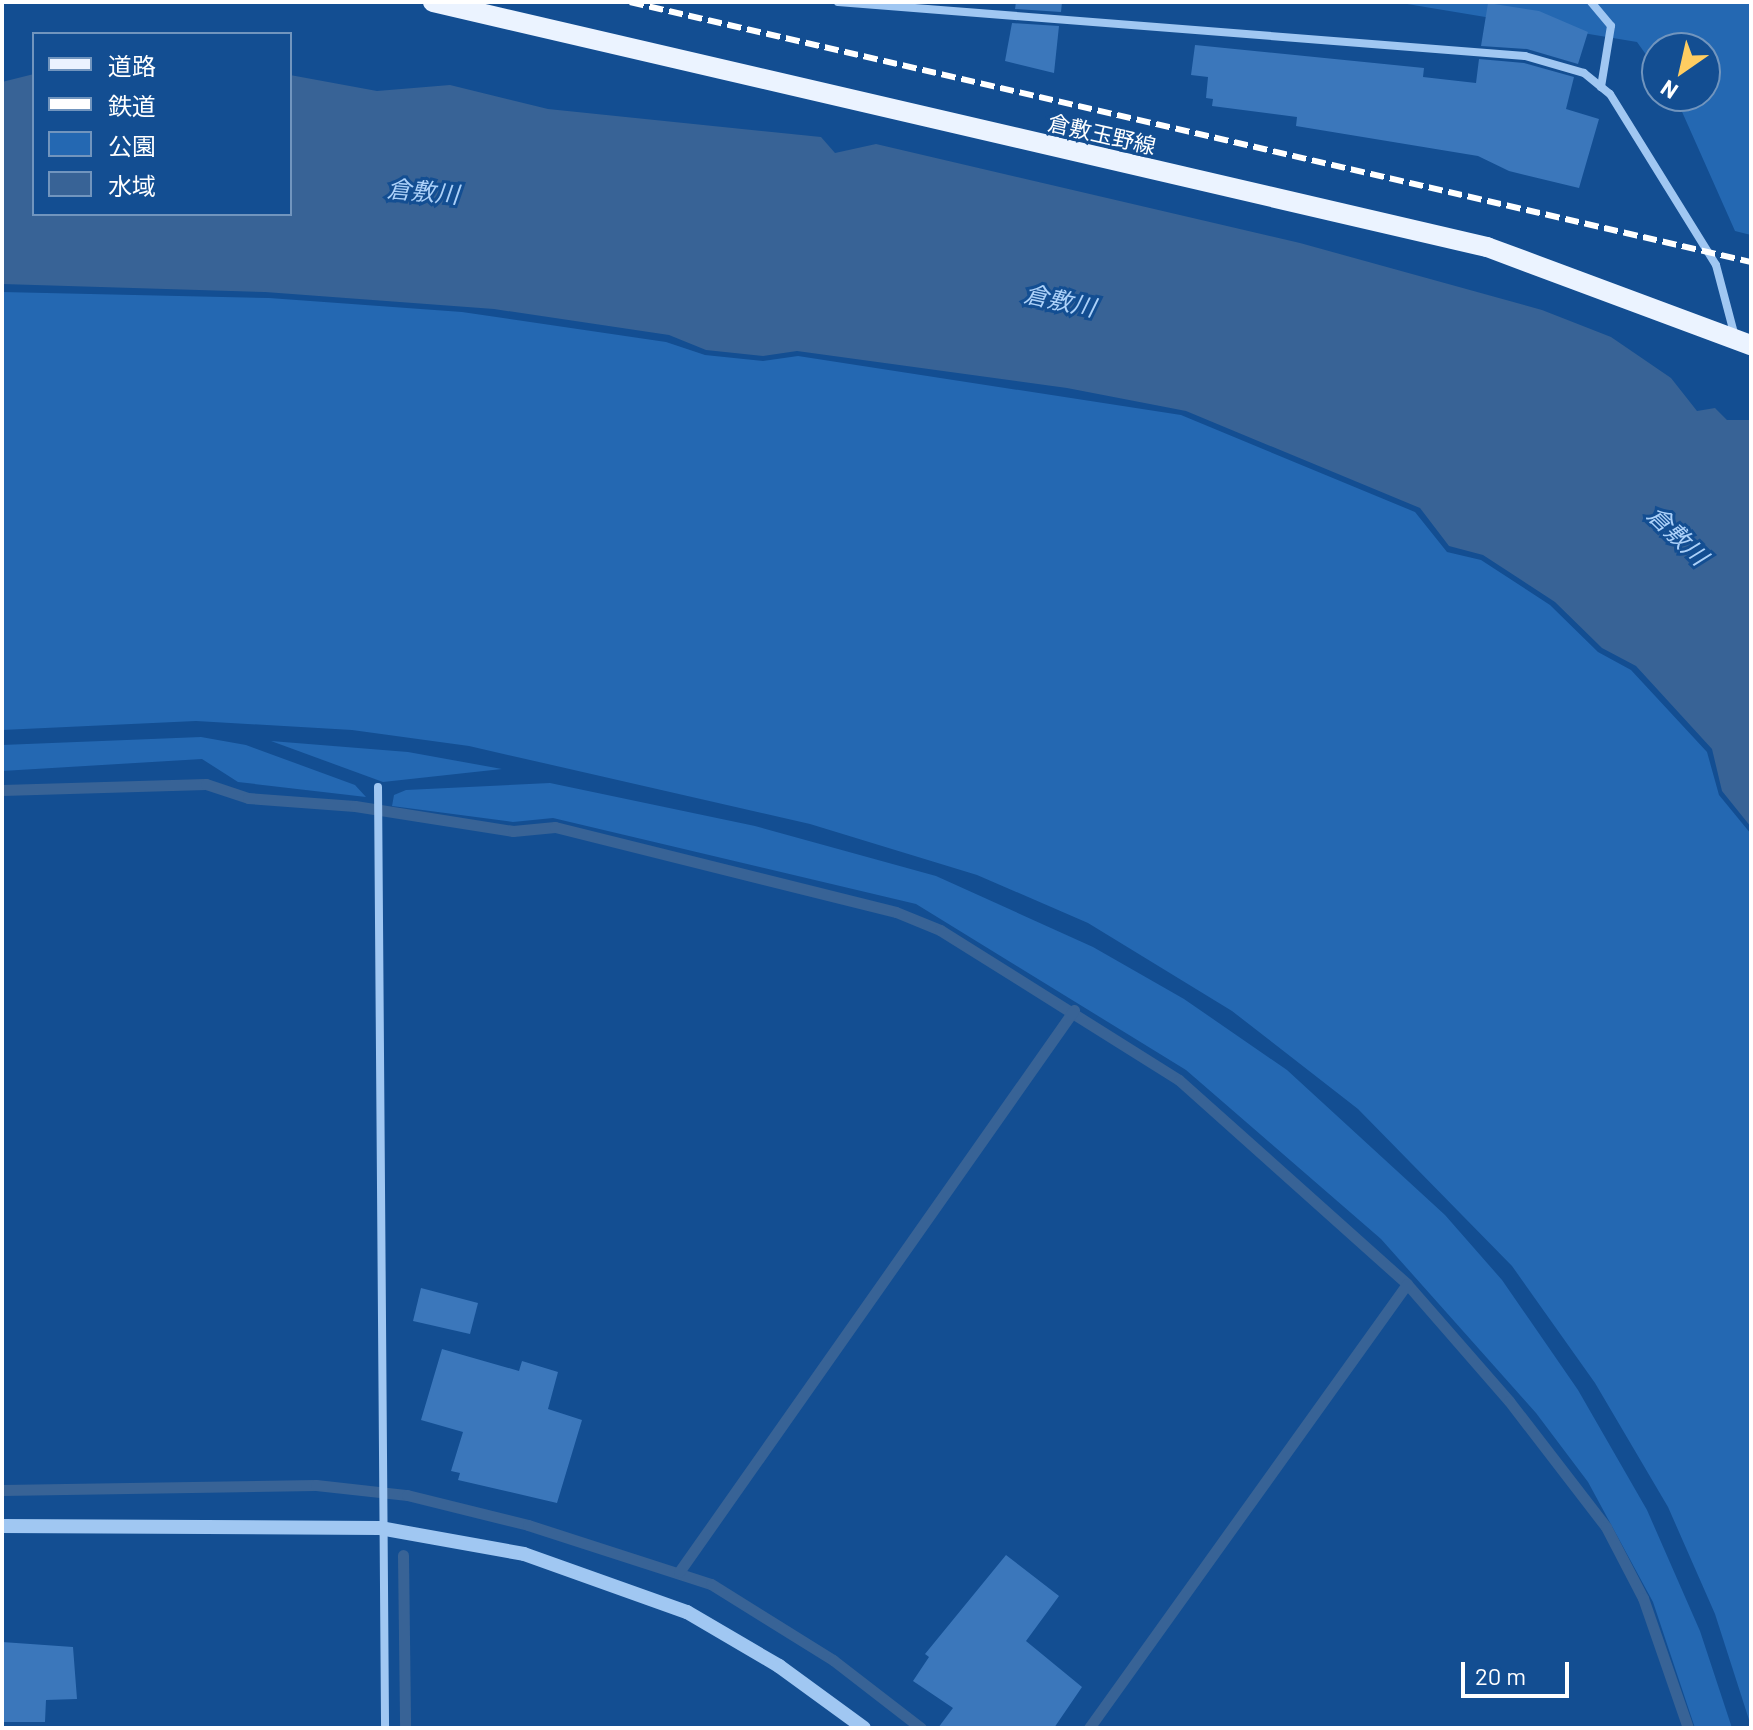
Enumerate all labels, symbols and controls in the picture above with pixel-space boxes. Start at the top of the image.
legend [32,32,292,216]
north arrow [1641,32,1721,112]
text: 道路 [108,51,156,80]
text: N [1655,75,1682,105]
text: 鉄道 [108,91,156,120]
street label: 倉敷玉野線 [1045,109,1159,159]
text: 公園 [108,131,156,160]
text: 水域 [108,171,156,200]
water label: 倉敷川 [386,174,460,208]
water label: 倉敷川 [1022,278,1098,322]
water label: 倉敷川 [1642,500,1714,570]
scale bar [1465,1646,1573,1696]
text: 20 m [1475,1661,1526,1690]

